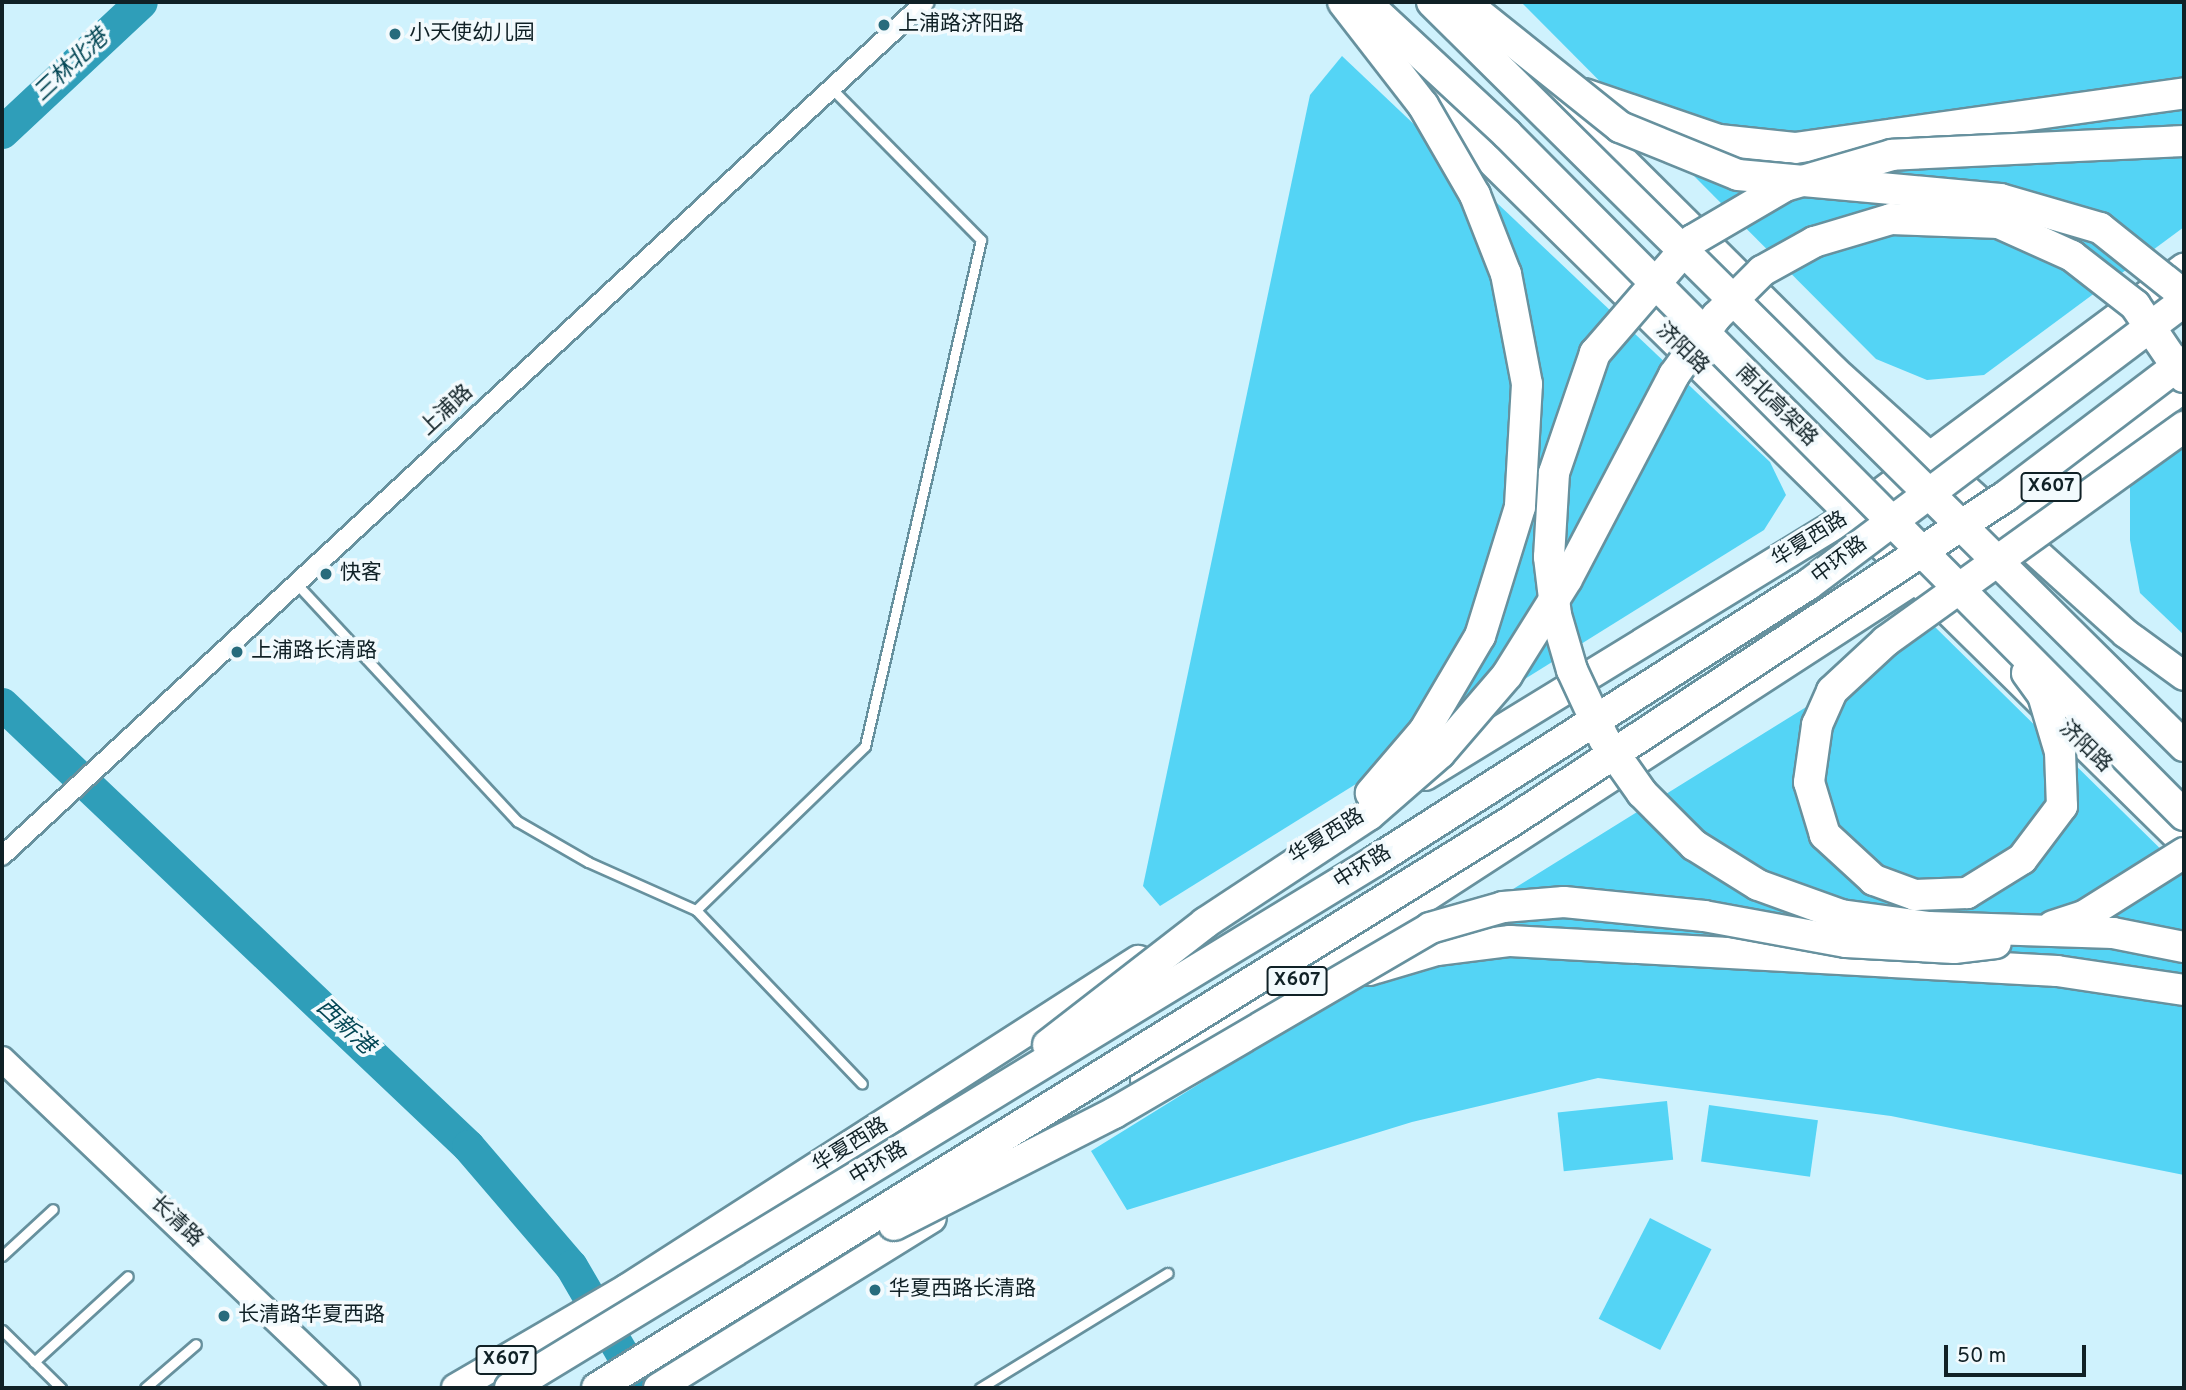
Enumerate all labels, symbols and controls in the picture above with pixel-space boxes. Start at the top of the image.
place label: 上浦路济阳路 [898,12,1024,38]
marker: 上浦路济阳路 [876,17,892,33]
place label: 小天使幼儿园 [409,21,535,47]
water label: 三林北港 [29,26,115,108]
marker: 小天使幼儿园 [387,26,403,42]
street label: 济阳路 [1651,318,1713,380]
street label: 南北高架路 [1730,360,1822,452]
street label: 上浦路 [415,380,479,442]
road number: X607 [2020,472,2082,502]
street label: 华夏西路 [1768,507,1852,573]
street label: 中环路 [1807,532,1873,590]
place label: 快客 [340,561,382,587]
marker: 快客 [318,566,334,582]
place label: 上浦路长清路 [251,639,377,665]
marker: 上浦路长清路 [229,644,245,660]
street label: 济阳路 [2054,716,2116,778]
street label: 华夏西路 [1285,804,1369,870]
street label: 中环路 [1330,841,1396,895]
road number: X607 [1266,965,1328,996]
water label: 西新港 [309,994,379,1062]
street label: 华夏西路 [809,1113,893,1179]
street label: 中环路 [846,1137,912,1191]
street label: 长清路 [144,1191,208,1253]
place label: 华夏西路长清路 [889,1277,1036,1303]
marker: 华夏西路长清路 [867,1282,883,1298]
place label: 长清路华夏西路 [238,1303,385,1329]
marker: 长清路华夏西路 [216,1308,232,1324]
scale bar [1948,1330,2090,1374]
text: 50 m [1957,1343,2006,1370]
road number: X607 [475,1344,538,1376]

